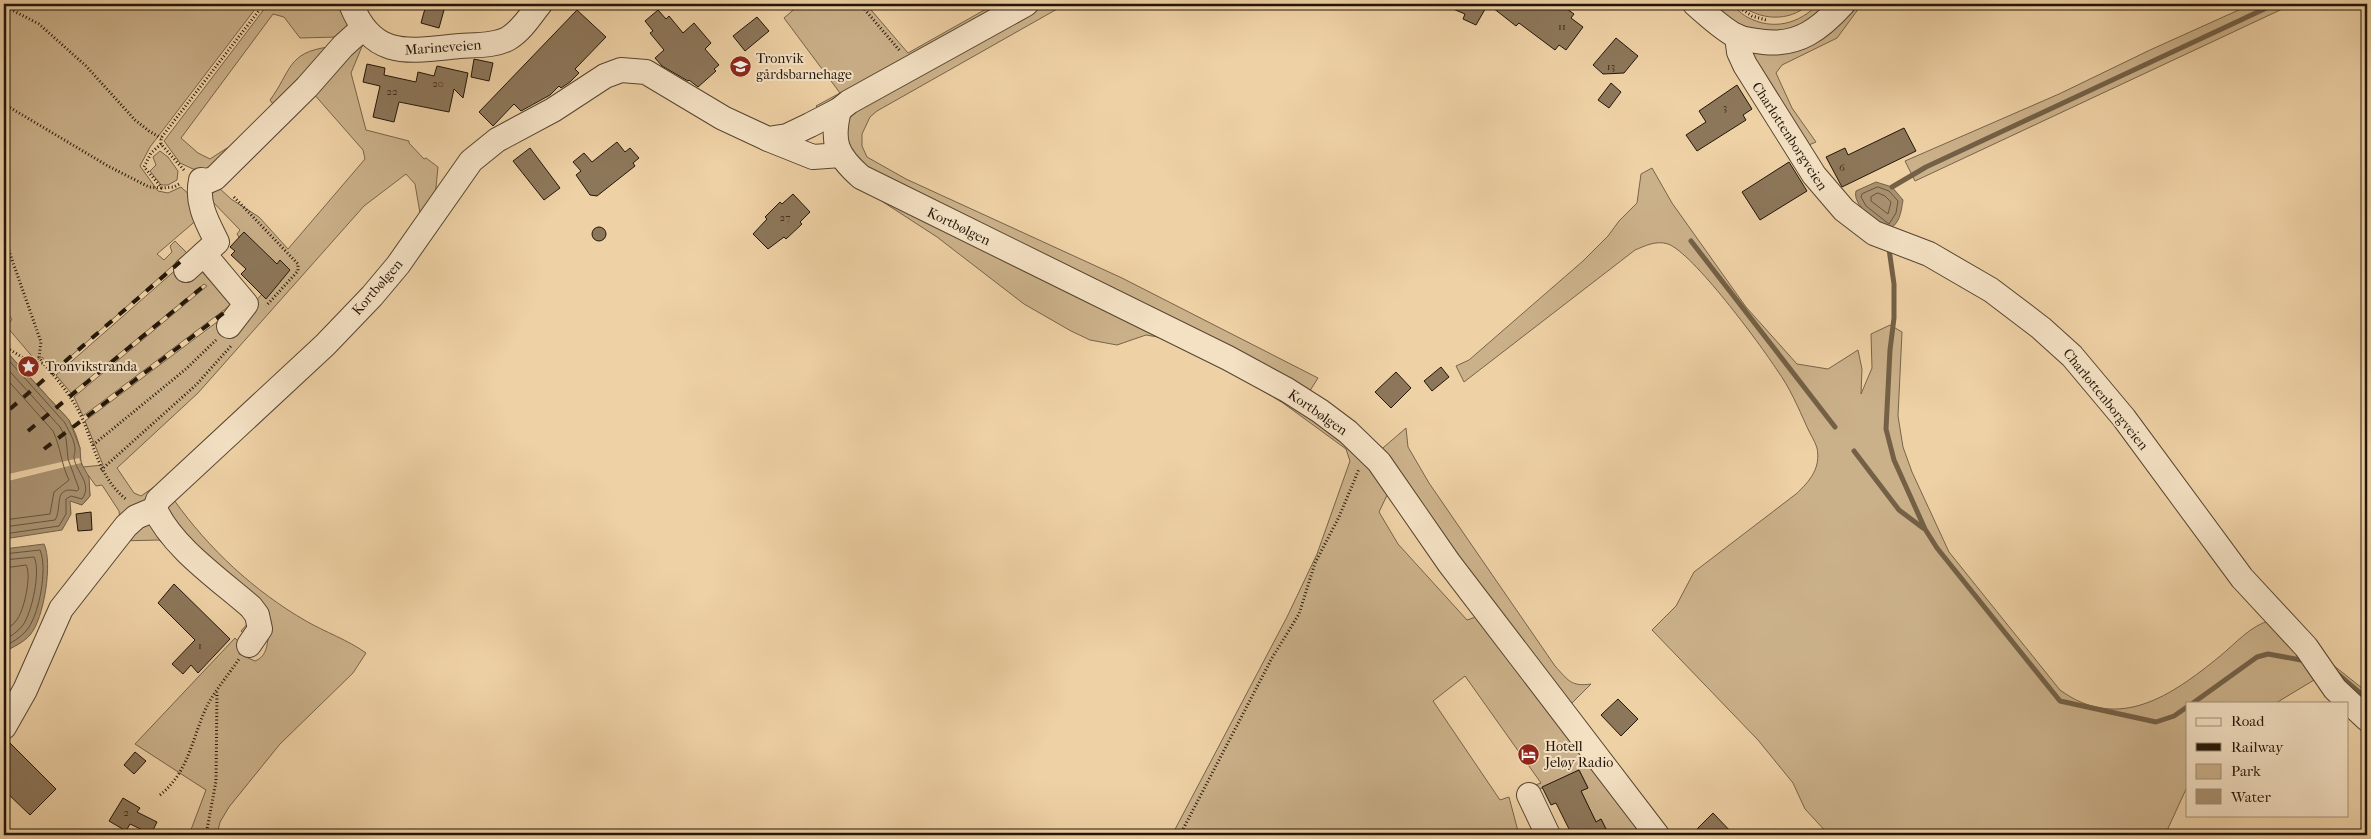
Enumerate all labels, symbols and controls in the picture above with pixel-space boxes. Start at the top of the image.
house number: 11 [1558,20,1566,33]
street label: Marineveien [404,36,482,59]
place label: Tronvik gårdsbarnehage [756,50,852,83]
school or university icon: Tronvik gårdsbarnehage [728,54,752,78]
house number: 13 [1607,60,1615,73]
house number: 20 [432,77,444,90]
street label: Charlottenborgveien [1748,79,1831,194]
house number: 22 [386,85,398,98]
house number: 3 [1723,101,1727,114]
house number: 6 [1839,161,1845,174]
street label: Kortbølgen [924,204,993,249]
house number: 27 [780,211,790,224]
street label: Kortbølgen [348,256,406,319]
street label: Charlottenborgveien [2059,345,2152,454]
place icon: Tronvikstranda [17,354,41,378]
place label: Tronvikstranda [45,358,138,375]
street label: Kortbølgen [1285,386,1351,439]
house number: 1 [198,639,202,652]
legend [2186,702,2348,816]
text: Road [2231,712,2265,730]
place label: Hotell Jeløy Radio [1544,738,1613,771]
text: Railway [2231,738,2284,756]
hotel icon: Hotell Jeløy Radio [1517,742,1541,766]
text: Park [2231,762,2261,780]
text: Water [2230,788,2271,806]
house number: 2 [123,806,129,819]

